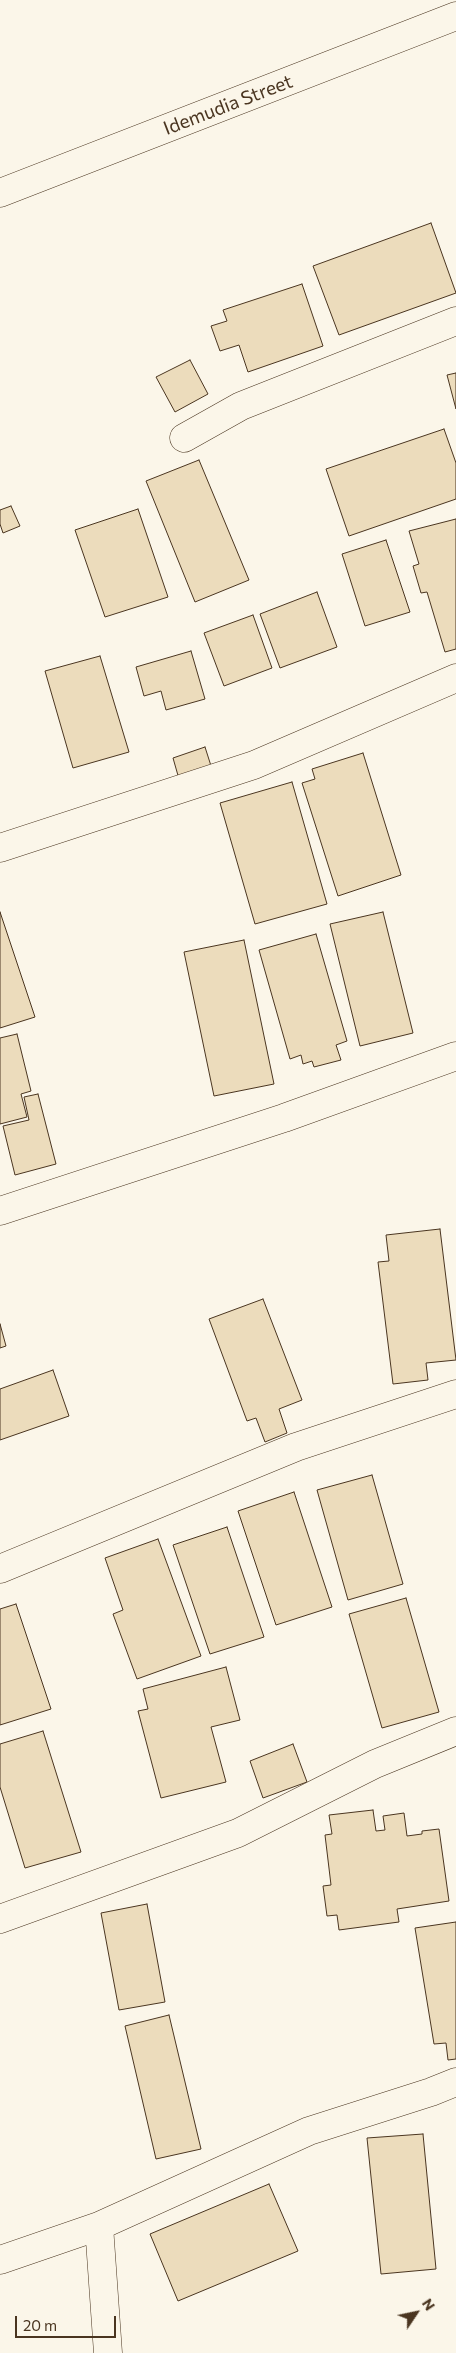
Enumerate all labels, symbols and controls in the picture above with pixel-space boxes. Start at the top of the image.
street label: Idemudia Street [160,70,296,140]
north arrow [391,2288,441,2338]
text: N [419,2295,439,2313]
scale bar [18,2306,119,2338]
text: 20 m [23,2316,57,2334]

